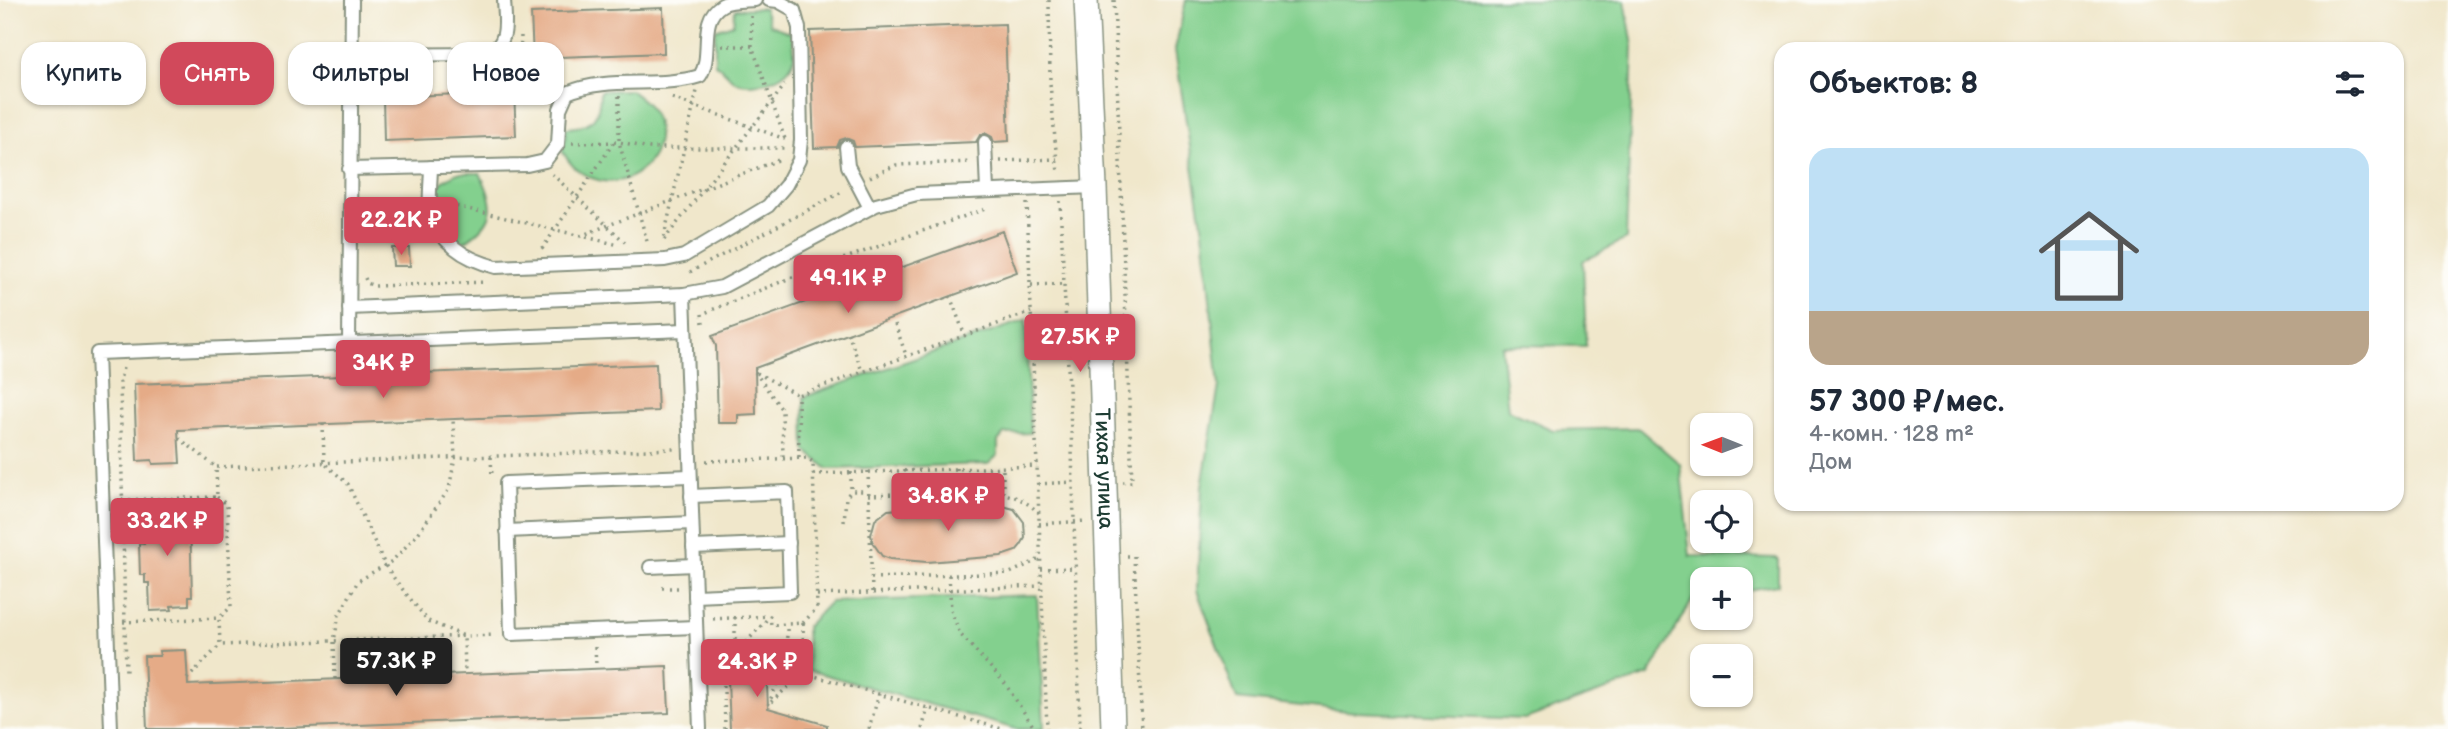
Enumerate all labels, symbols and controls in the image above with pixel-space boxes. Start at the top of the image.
chip: Купить [21,42,146,105]
chip: Снять [160,42,274,105]
chip: Фильтры [288,42,433,105]
chip: Новое [447,42,564,105]
icon: filters [2331,65,2369,103]
text: Объектов: 8 [1809,66,1978,102]
icon: home [2026,193,2152,319]
pin: 22.2K ₽ [336,198,466,257]
text: 22.2K ₽ [360,206,442,234]
pin: 49.1K ₽ [783,256,913,315]
text: 49.1K ₽ [809,264,887,292]
pin: 27.5K ₽ [1015,314,1145,374]
text: 27.5K ₽ [1040,323,1120,351]
pin: 34K ₽ [334,340,432,400]
text: 34K ₽ [352,349,414,377]
text: 57 300 ₽/мес. [1809,384,2004,420]
street label: Тихая улица [1089,408,1118,530]
north arrow [1690,413,1754,476]
map controls [1690,413,1753,707]
text: 4-комн. · 128 m² [1809,420,1974,448]
text: Дом [1809,448,1852,476]
pin: 34.8K ₽ [883,474,1013,533]
text: 34.8K ₽ [907,482,989,510]
button: locate [1690,490,1753,553]
pin: 33.2K ₽ [102,498,232,558]
text: 33.2K ₽ [127,507,207,535]
button: + [1690,567,1753,630]
pin: 57.3K ₽ [331,638,461,698]
pin: 24.3K ₽ [692,640,822,699]
button: − [1690,644,1753,707]
text: 57.3K ₽ [356,647,436,675]
text: 24.3K ₽ [717,648,797,676]

